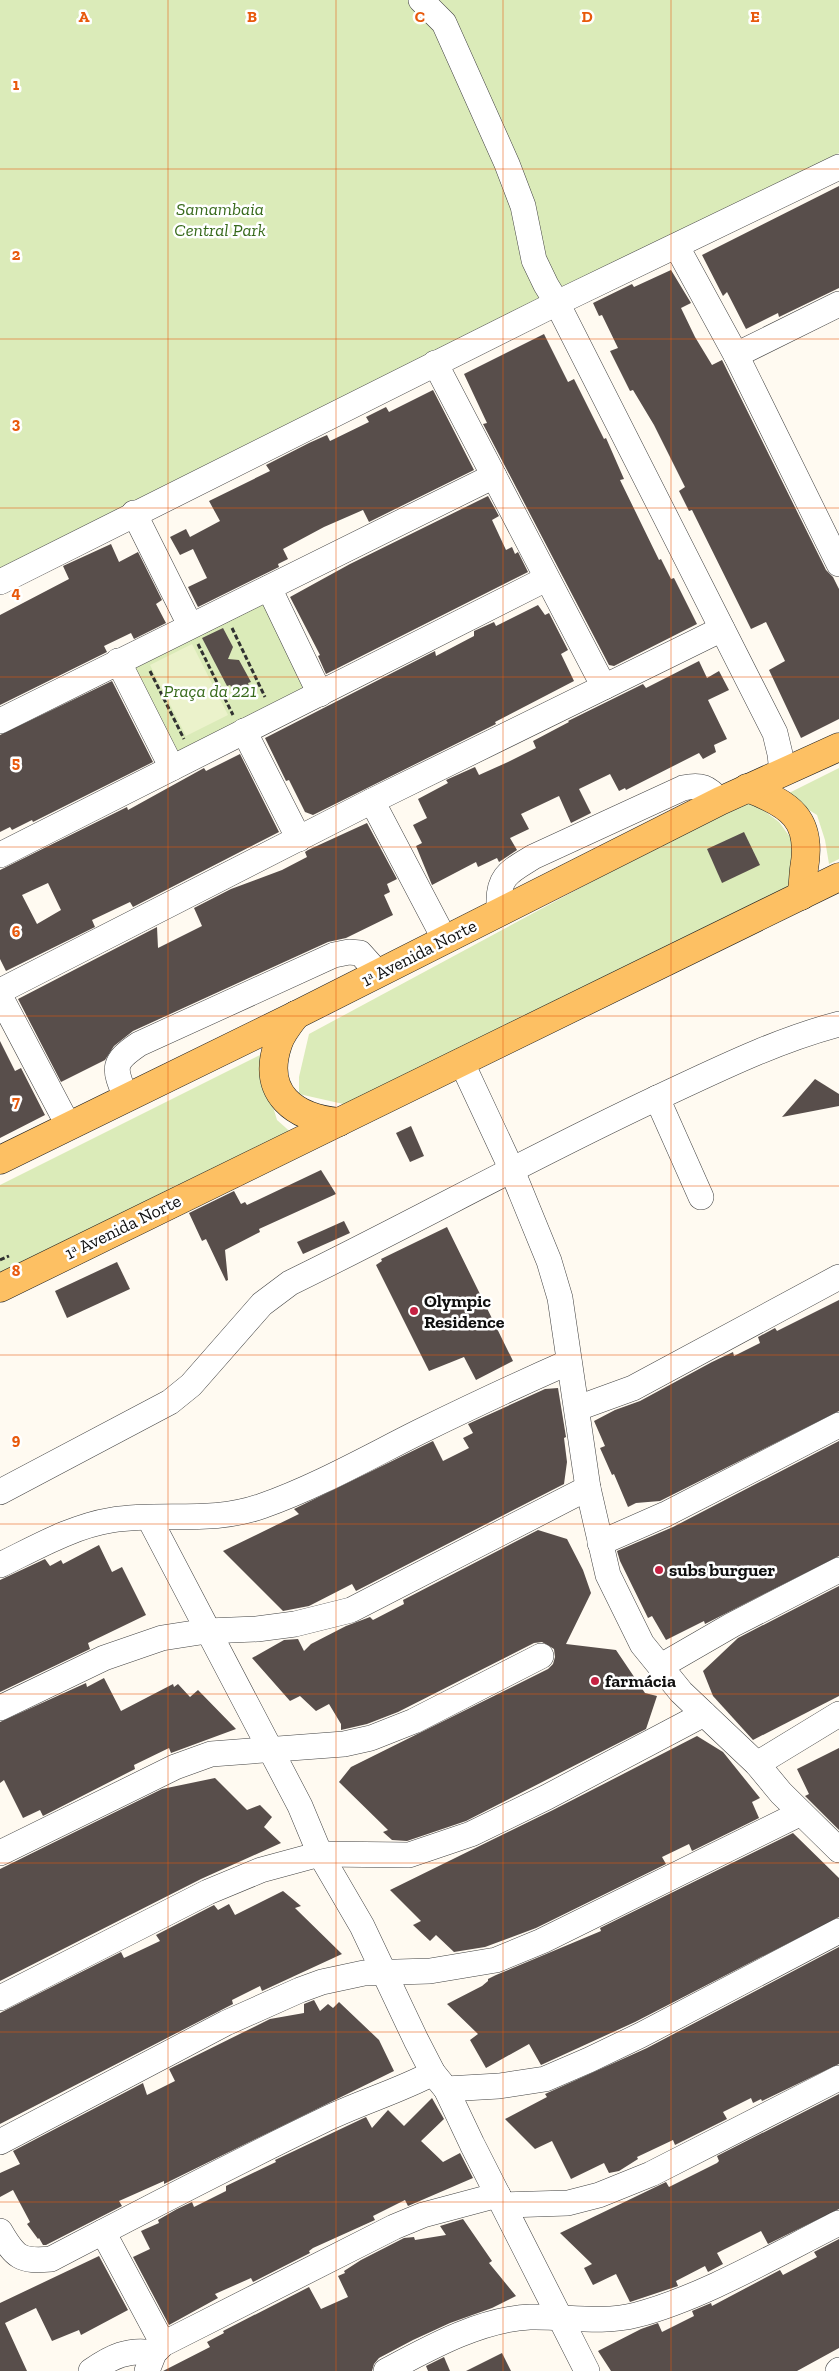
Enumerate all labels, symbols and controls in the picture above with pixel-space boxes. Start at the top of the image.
text: A [79,7,90,26]
text: B [247,7,257,26]
text: C [415,7,425,26]
text: D [581,7,593,26]
text: E [750,7,760,26]
text: 1 [13,75,20,94]
park label: Samambaia Central Park [174,198,266,241]
text: 2 [12,245,21,264]
text: 3 [12,414,21,433]
text: 4 [11,583,21,602]
park label: Praça da 221 [163,680,257,702]
text: 5 [12,753,20,772]
street label: 1ᵃ Avenida Norte [358,915,480,991]
text: 6 [12,922,21,941]
text: 7 [12,1092,20,1111]
street label: 1ᵃ Avenida Norte [61,1189,185,1265]
text: 8 [12,1261,21,1280]
place label: Olympic Residence [424,1290,505,1333]
marker: Olympic Residence [408,1305,420,1317]
text: 9 [12,1430,21,1449]
place label: subs burguer [669,1559,775,1581]
marker: subs burguer [653,1564,665,1576]
place label: farmácia [605,1670,676,1692]
marker: farmácia [589,1675,601,1687]

